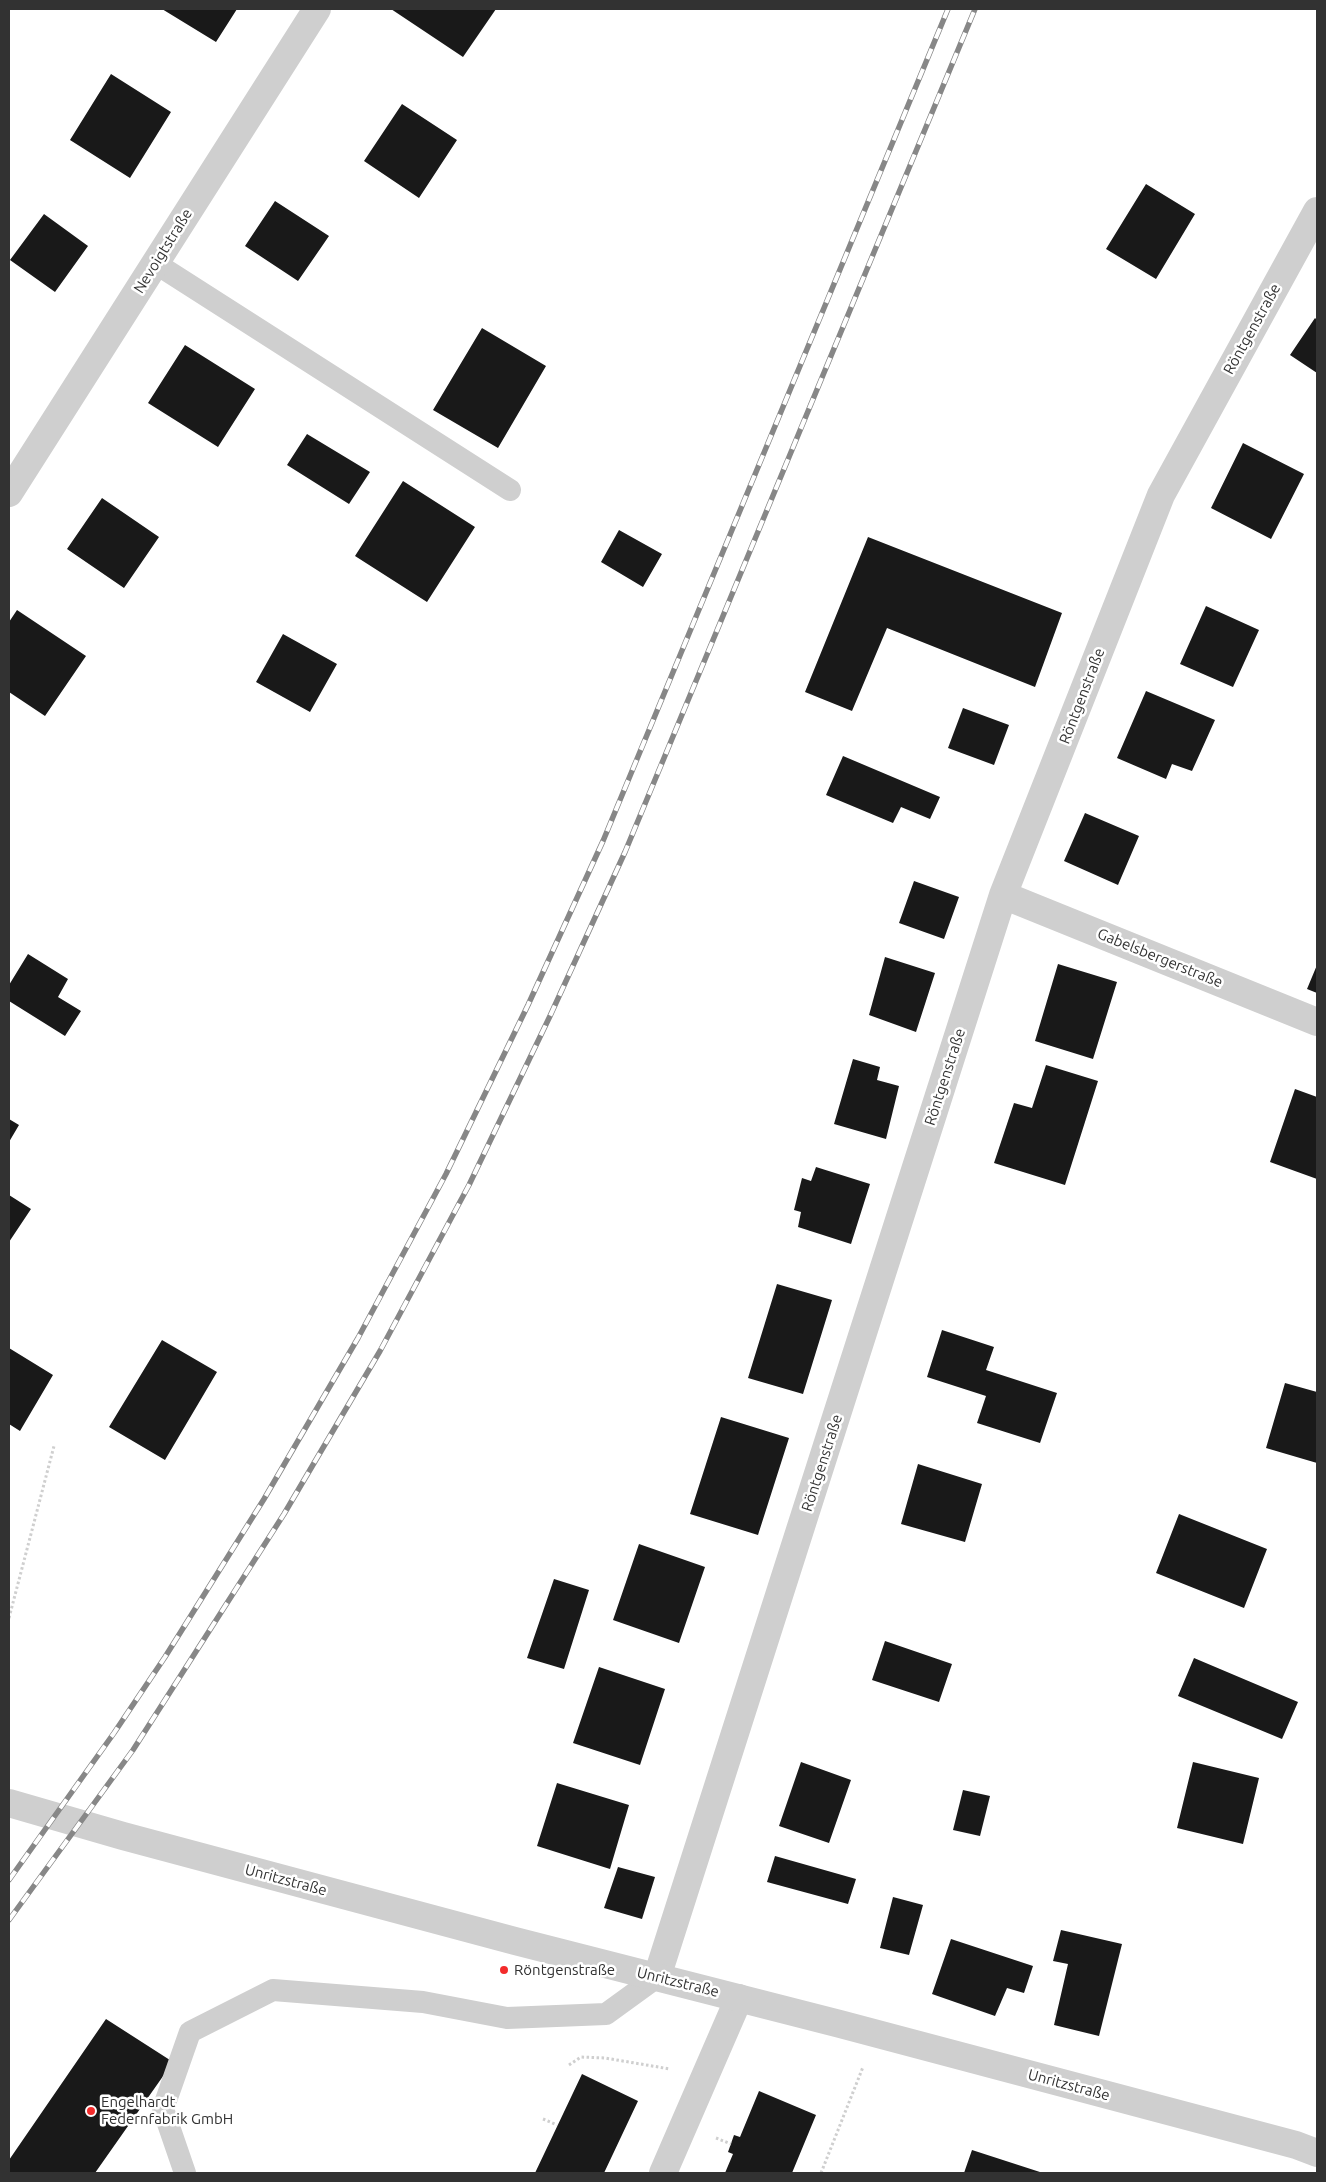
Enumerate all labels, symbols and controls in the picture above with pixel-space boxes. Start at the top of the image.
street label: Nevoigtstraße [130,205,196,297]
street label: Röntgenstraße [1220,280,1284,378]
street label: Röntgenstraße [1055,646,1109,746]
street label: Gabelsbergerstraße [1095,925,1225,991]
street label: Röntgenstraße [921,1026,969,1128]
street label: Röntgenstraße [798,1412,846,1514]
street label: Unritzstraße [243,1860,329,1900]
place label: Röntgenstraße [514,1961,615,1979]
street label: Unritzstraße [635,1963,721,2001]
marker: Röntgenstraße [498,1964,510,1976]
street label: Unritzstraße [1026,2065,1112,2105]
place label: Engelhardt Federnfabrik GmbH [101,2093,233,2128]
marker: Engelhardt Federnfabrik GmbH [85,2105,97,2117]

